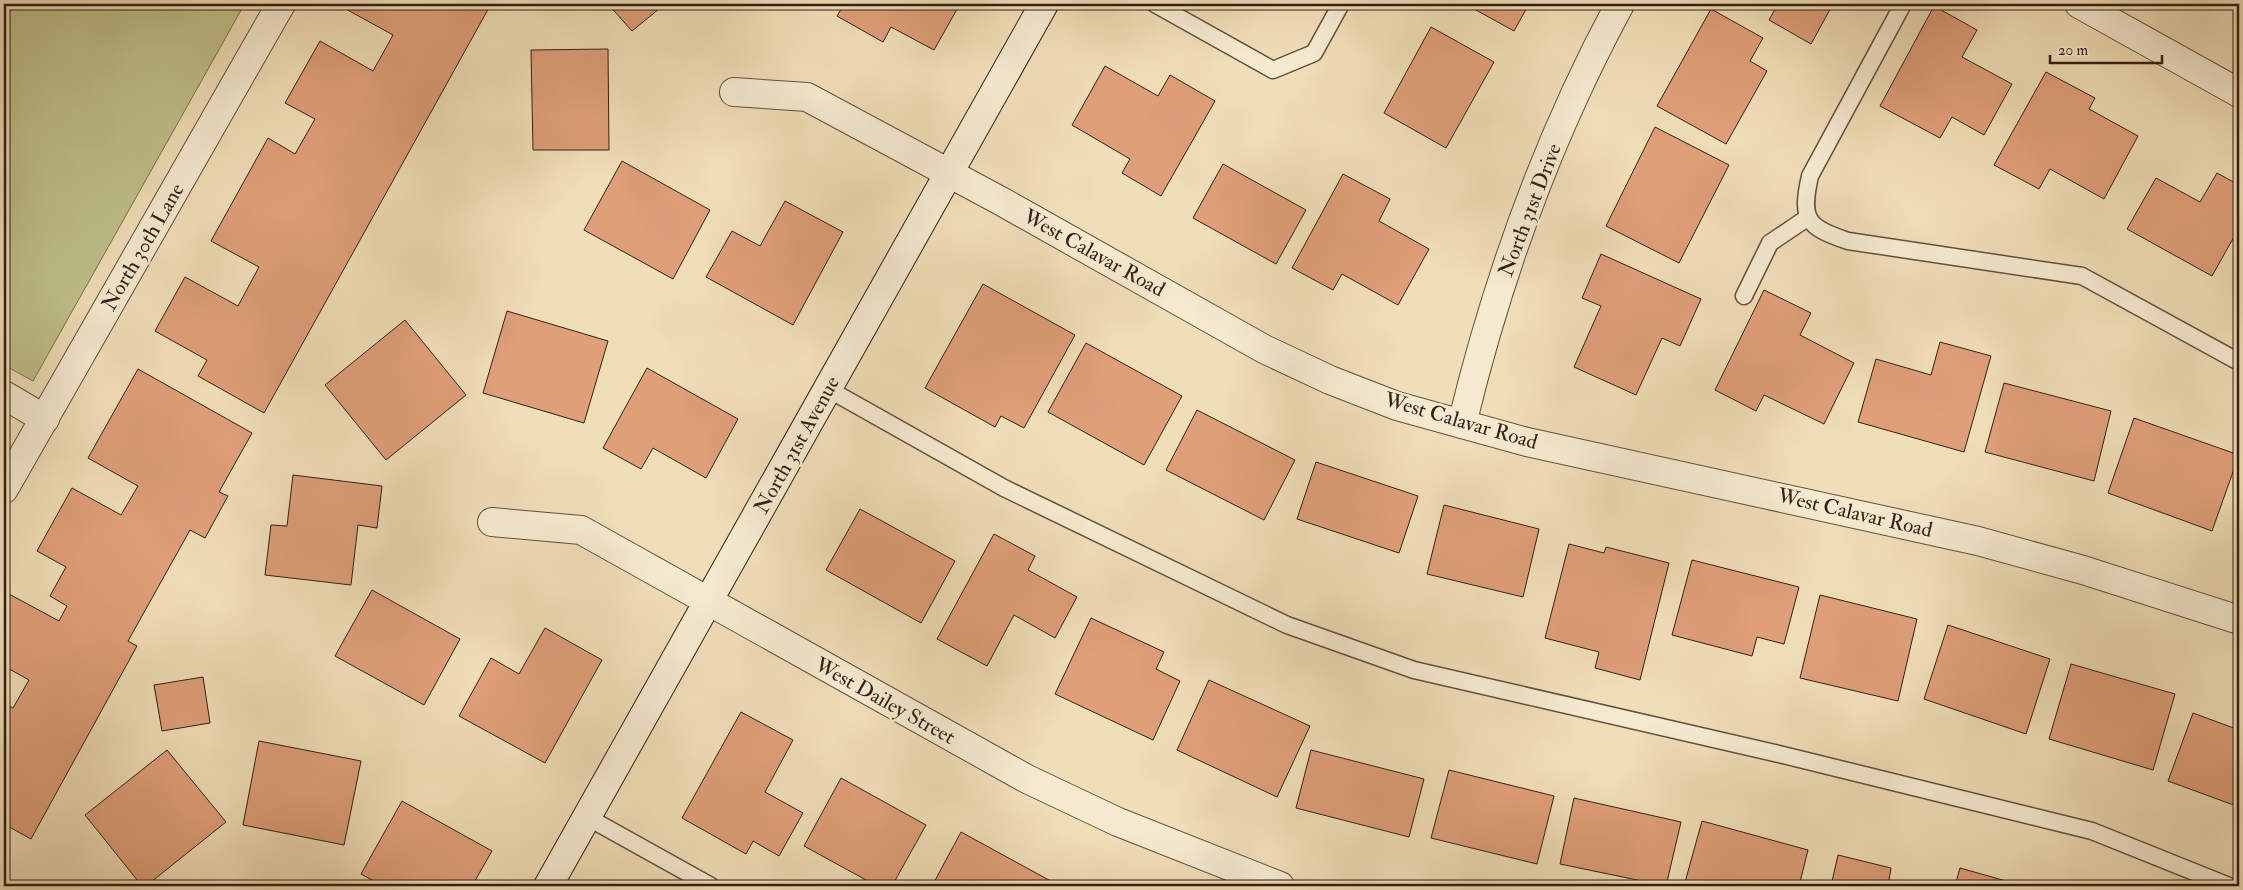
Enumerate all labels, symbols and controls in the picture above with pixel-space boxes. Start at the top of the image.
scale bar [2050,32,2163,64]
text: 20 m [2058,41,2088,60]
street label: North 31st Drive [1492,139,1568,280]
street label: North 30th Lane [96,178,191,316]
street label: West Calavar Road [1017,202,1170,303]
street label: North 31st Avenue [748,371,846,519]
street label: West Calavar Road [1380,386,1541,456]
street label: West Calavar Road [1774,482,1936,544]
street label: West Dailey Street [809,651,960,751]

